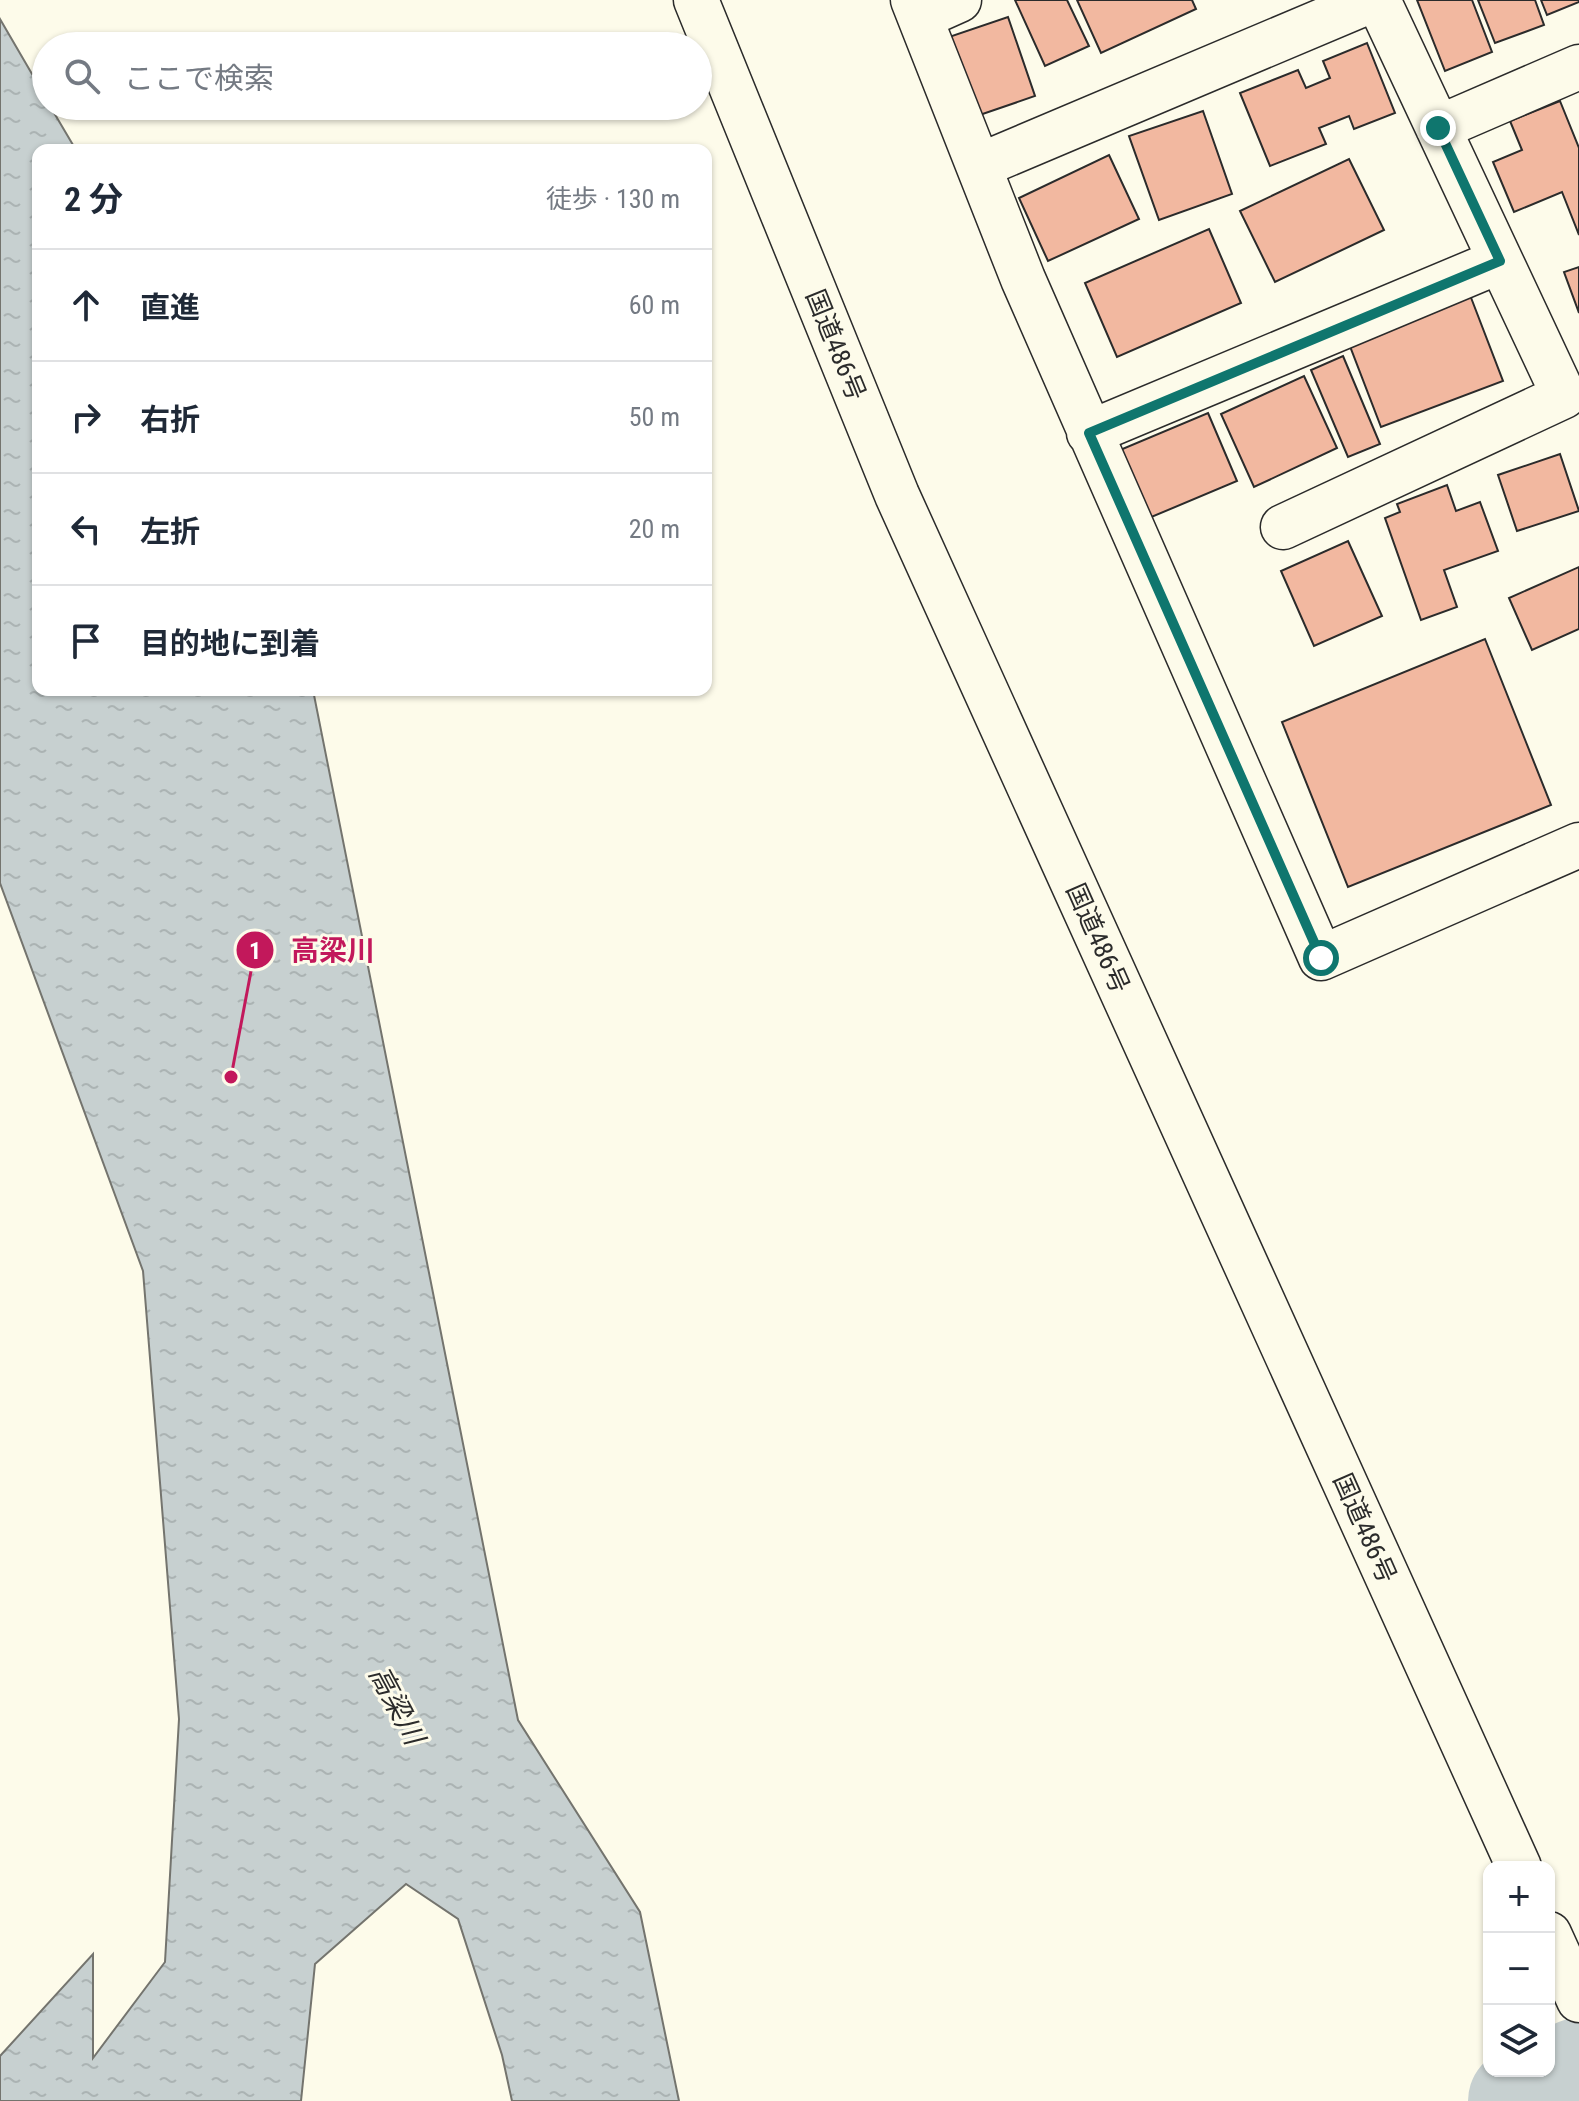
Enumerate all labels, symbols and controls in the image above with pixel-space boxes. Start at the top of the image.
search box [32,32,712,120]
icon: search [60,54,104,98]
text: ここで検索 [124,61,274,96]
route end [1420,110,1456,146]
text: 2 分 [64,179,123,219]
text: 徒歩 · 130 m [546,184,680,214]
icon: ahead [64,283,108,327]
street label: 国道486号 [800,285,872,405]
text: 直進 [140,290,200,325]
text: 60 m [629,290,680,320]
icon: right [64,395,108,439]
text: 右折 [140,402,200,437]
text: 50 m [629,402,680,432]
icon: left [64,507,108,551]
text: 左折 [140,514,200,549]
text: 20 m [629,514,680,544]
icon: arrive [64,619,108,663]
text: 目的地に到着 [140,626,320,661]
street label: 国道486号 [1061,879,1135,997]
callout: 高梁川 [235,924,391,976]
text: 高梁川 [291,934,375,967]
text: 1 [249,937,261,965]
route start [1303,940,1339,976]
street label: 国道486号 [1328,1469,1402,1587]
water label: 高梁川 [362,1660,432,1753]
map controls [1483,1861,1555,2077]
button: + [1483,1861,1555,1933]
button: − [1483,1933,1555,2005]
button: layers [1483,2005,1555,2077]

